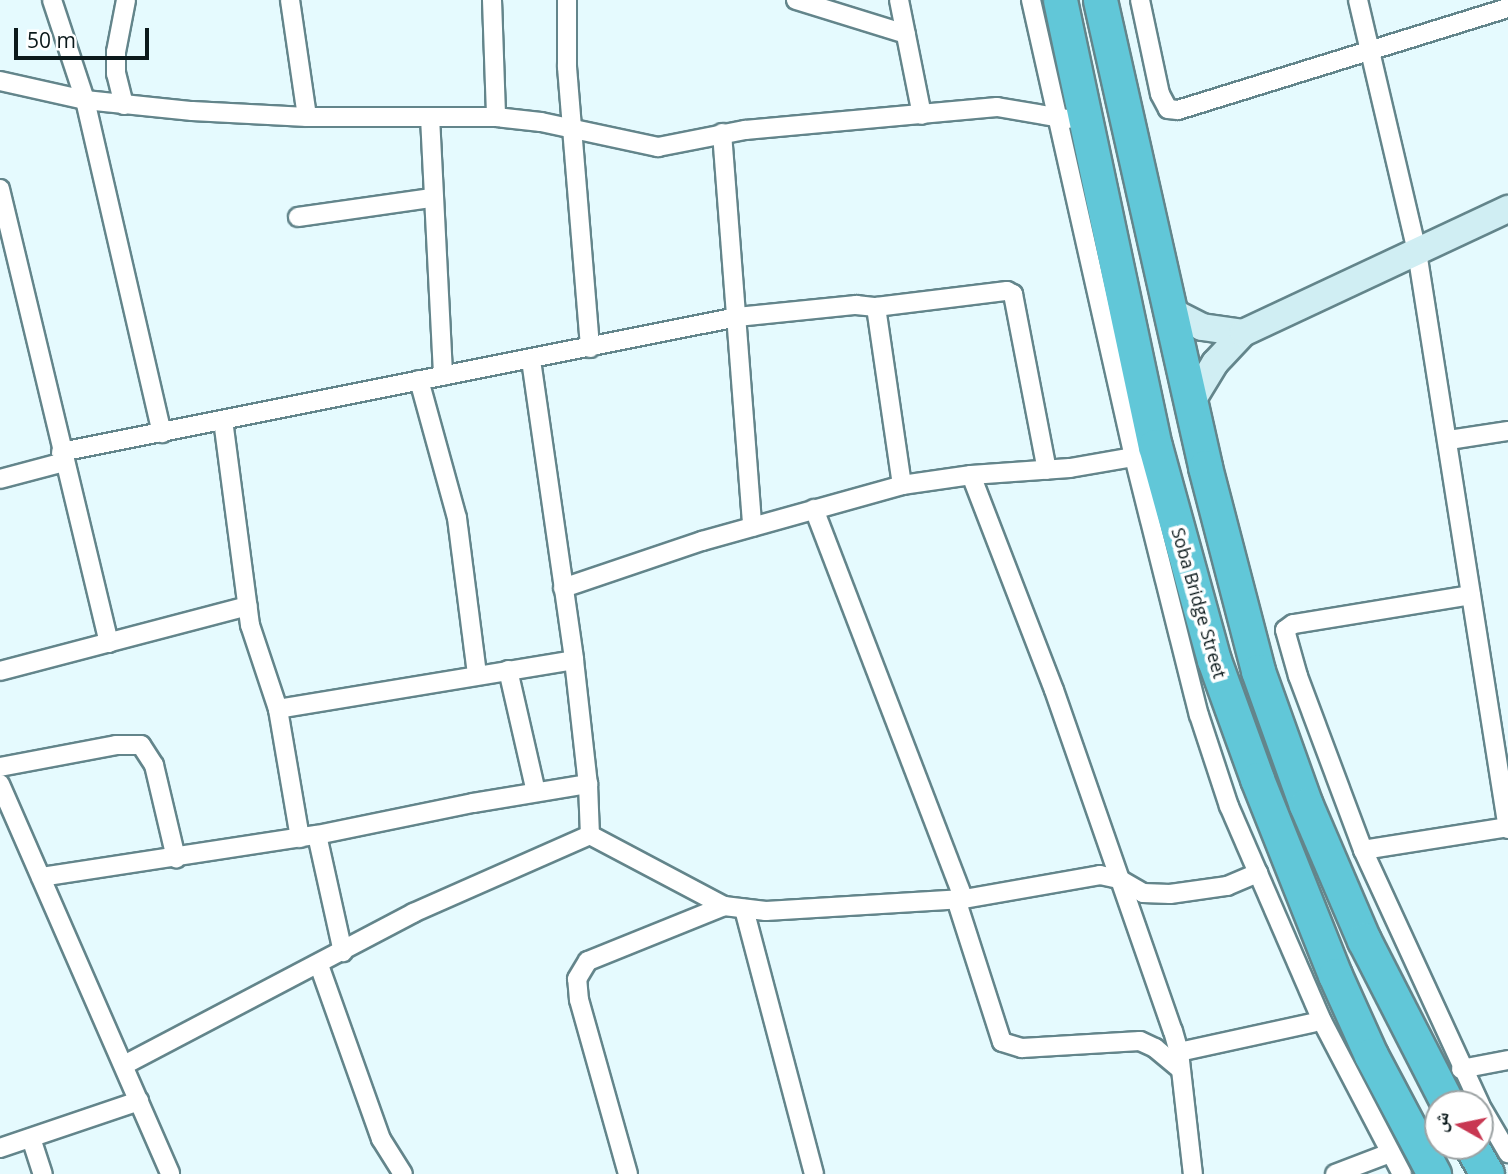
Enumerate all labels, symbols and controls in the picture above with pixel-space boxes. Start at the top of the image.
scale bar [18,14,152,58]
text: 50 m [27,26,76,54]
street label: Soba Bridge Street [1167,525,1231,681]
north arrow [1424,1090,1494,1160]
text: ش [1426,1110,1455,1134]

